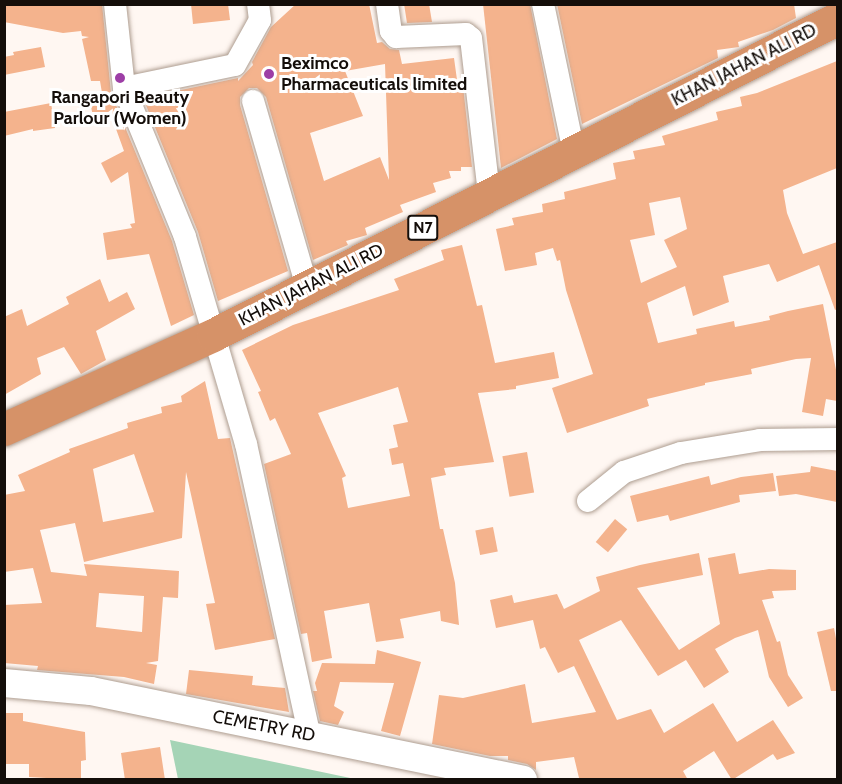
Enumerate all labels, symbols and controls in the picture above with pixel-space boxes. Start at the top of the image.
street label: KHAN JAHAN ALI RD [668,19,820,111]
place label: Beximco Pharmaceuticals limited [281,53,467,96]
marker: Beximco Pharmaceuticals limited [262,67,276,81]
marker: Rangapori Beauty Parlour (Women) [113,71,127,85]
place label: Rangapori Beauty Parlour (Women) [51,87,189,130]
road number: N7 [406,215,440,241]
street label: KHAN JAHAN ALI RD [235,239,387,331]
street label: CEMETRY RD [211,705,317,747]

